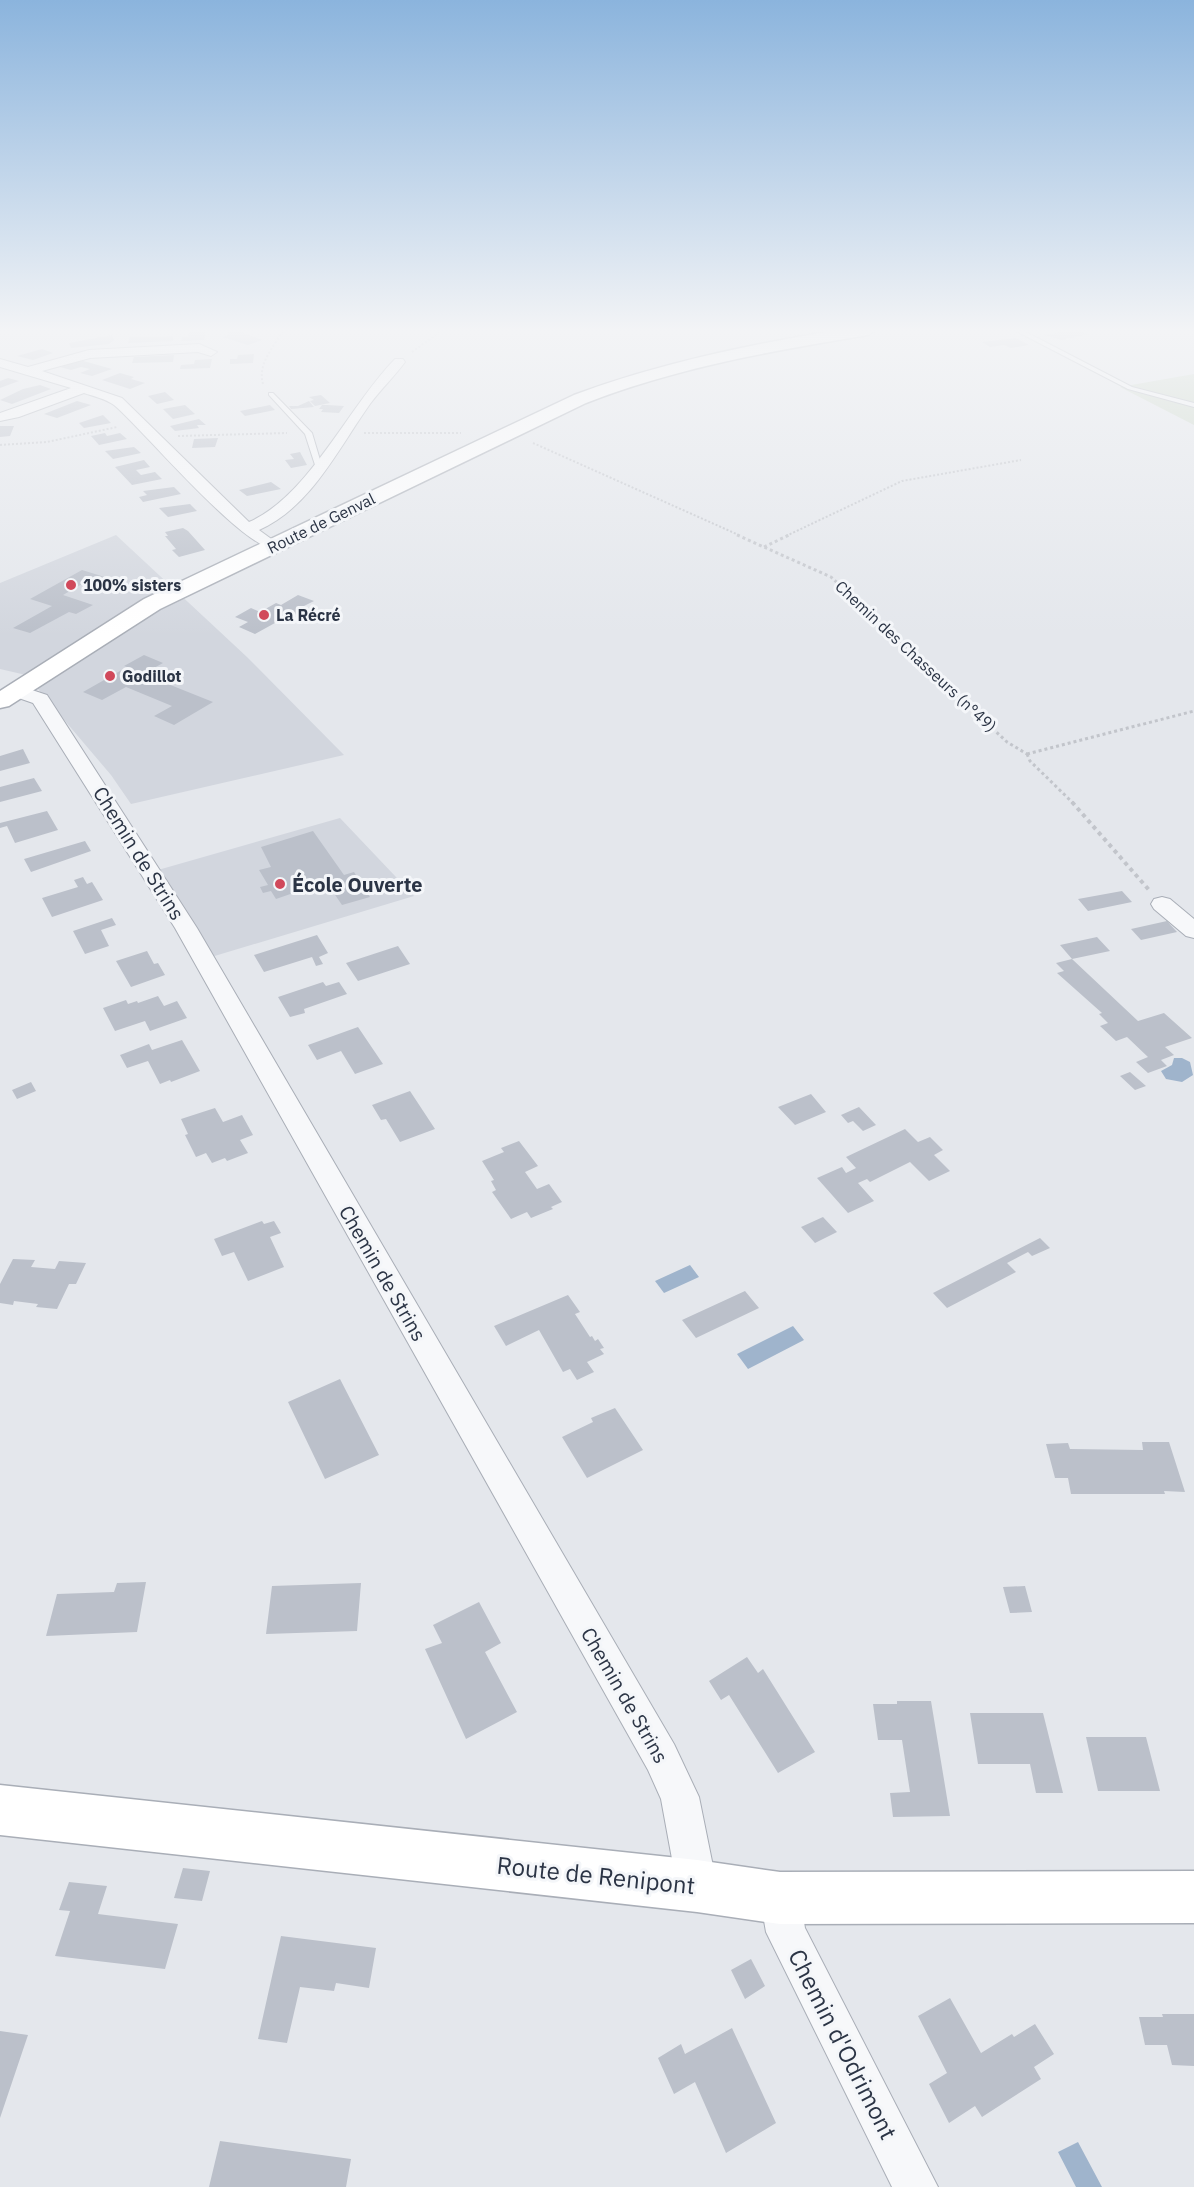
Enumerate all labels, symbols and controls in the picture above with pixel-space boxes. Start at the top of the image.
street label: Route de Genval [264,488,378,558]
place label: 100% sisters [83,575,181,595]
street label: Chemin des Chasseurs (n°49) [831,576,1001,736]
marker: 100% sisters [64,578,78,592]
place label: La Récré [276,605,341,625]
marker: La Récré [257,608,271,622]
place label: Godillot [122,666,181,686]
marker: Godillot [103,669,117,683]
street label: Chemin de Strins [87,781,191,925]
place label: École Ouverte [292,871,423,898]
marker: École Ouverte [273,877,287,891]
street label: Chemin de Strins [333,1200,433,1346]
street label: Chemin de Strins [575,1622,675,1768]
street label: Route de Renipont [495,1849,697,1901]
street label: Chemin d'Odrimont [781,1943,905,2145]

